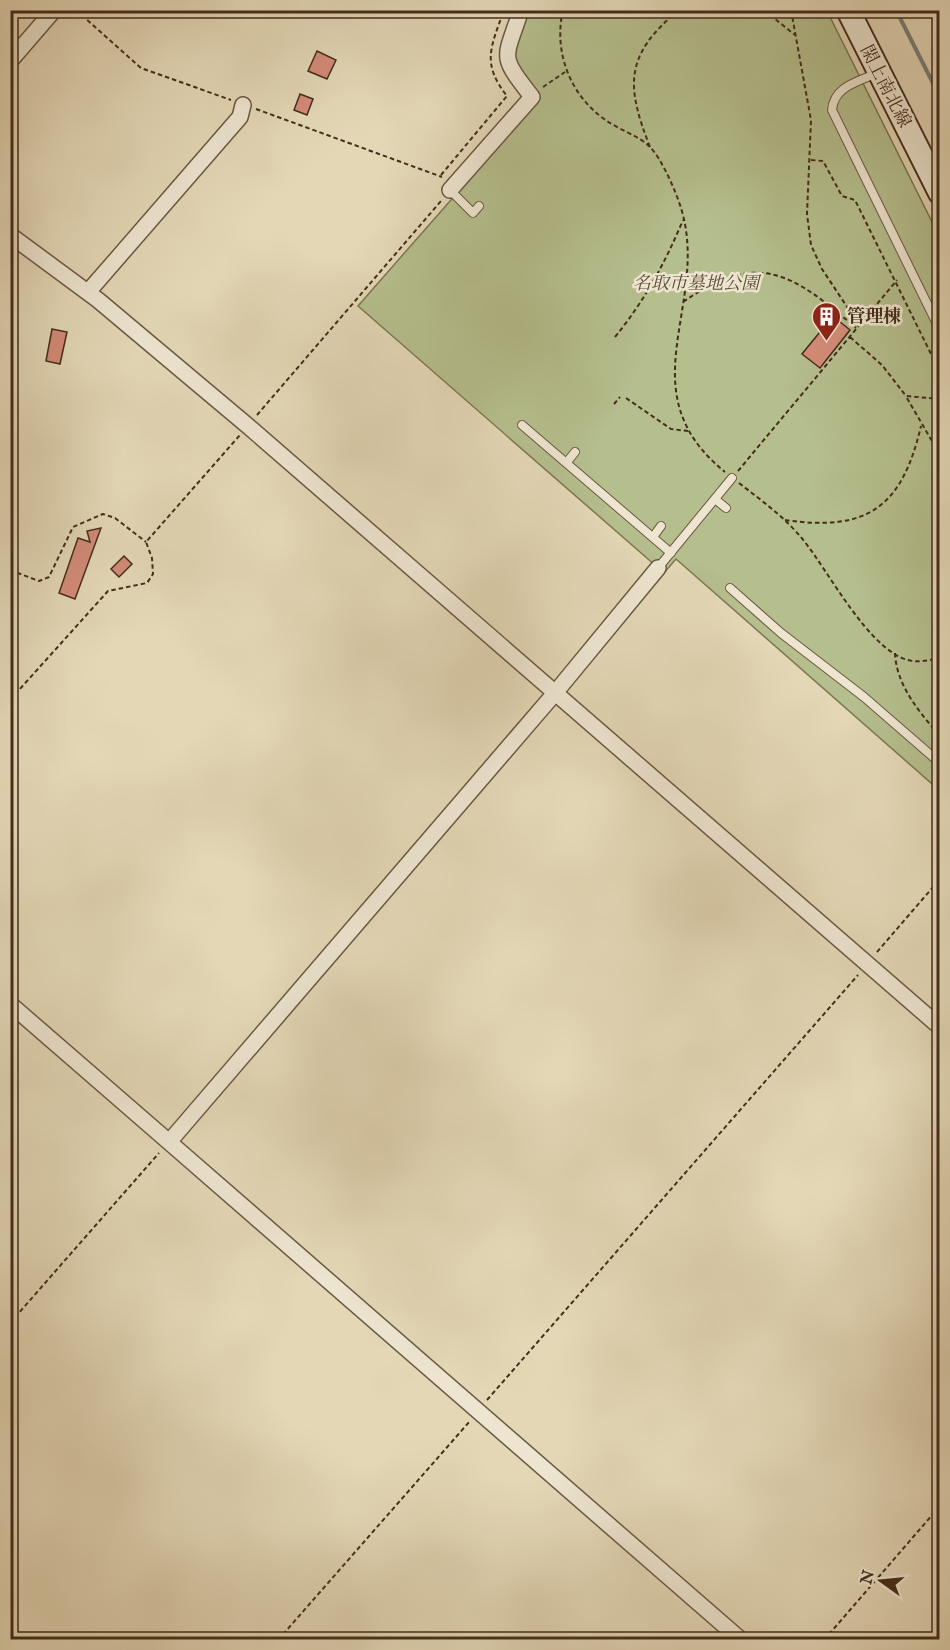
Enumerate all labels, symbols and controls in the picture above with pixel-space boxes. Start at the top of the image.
street label: 閖上南北線 [854,41,915,132]
park label: 名取市墓地公園 [633,273,762,296]
building icon: 管理棟 [810,300,842,342]
place label: 管理棟 [847,306,901,329]
north arrow [851,1551,911,1611]
text: N [857,1568,880,1588]

